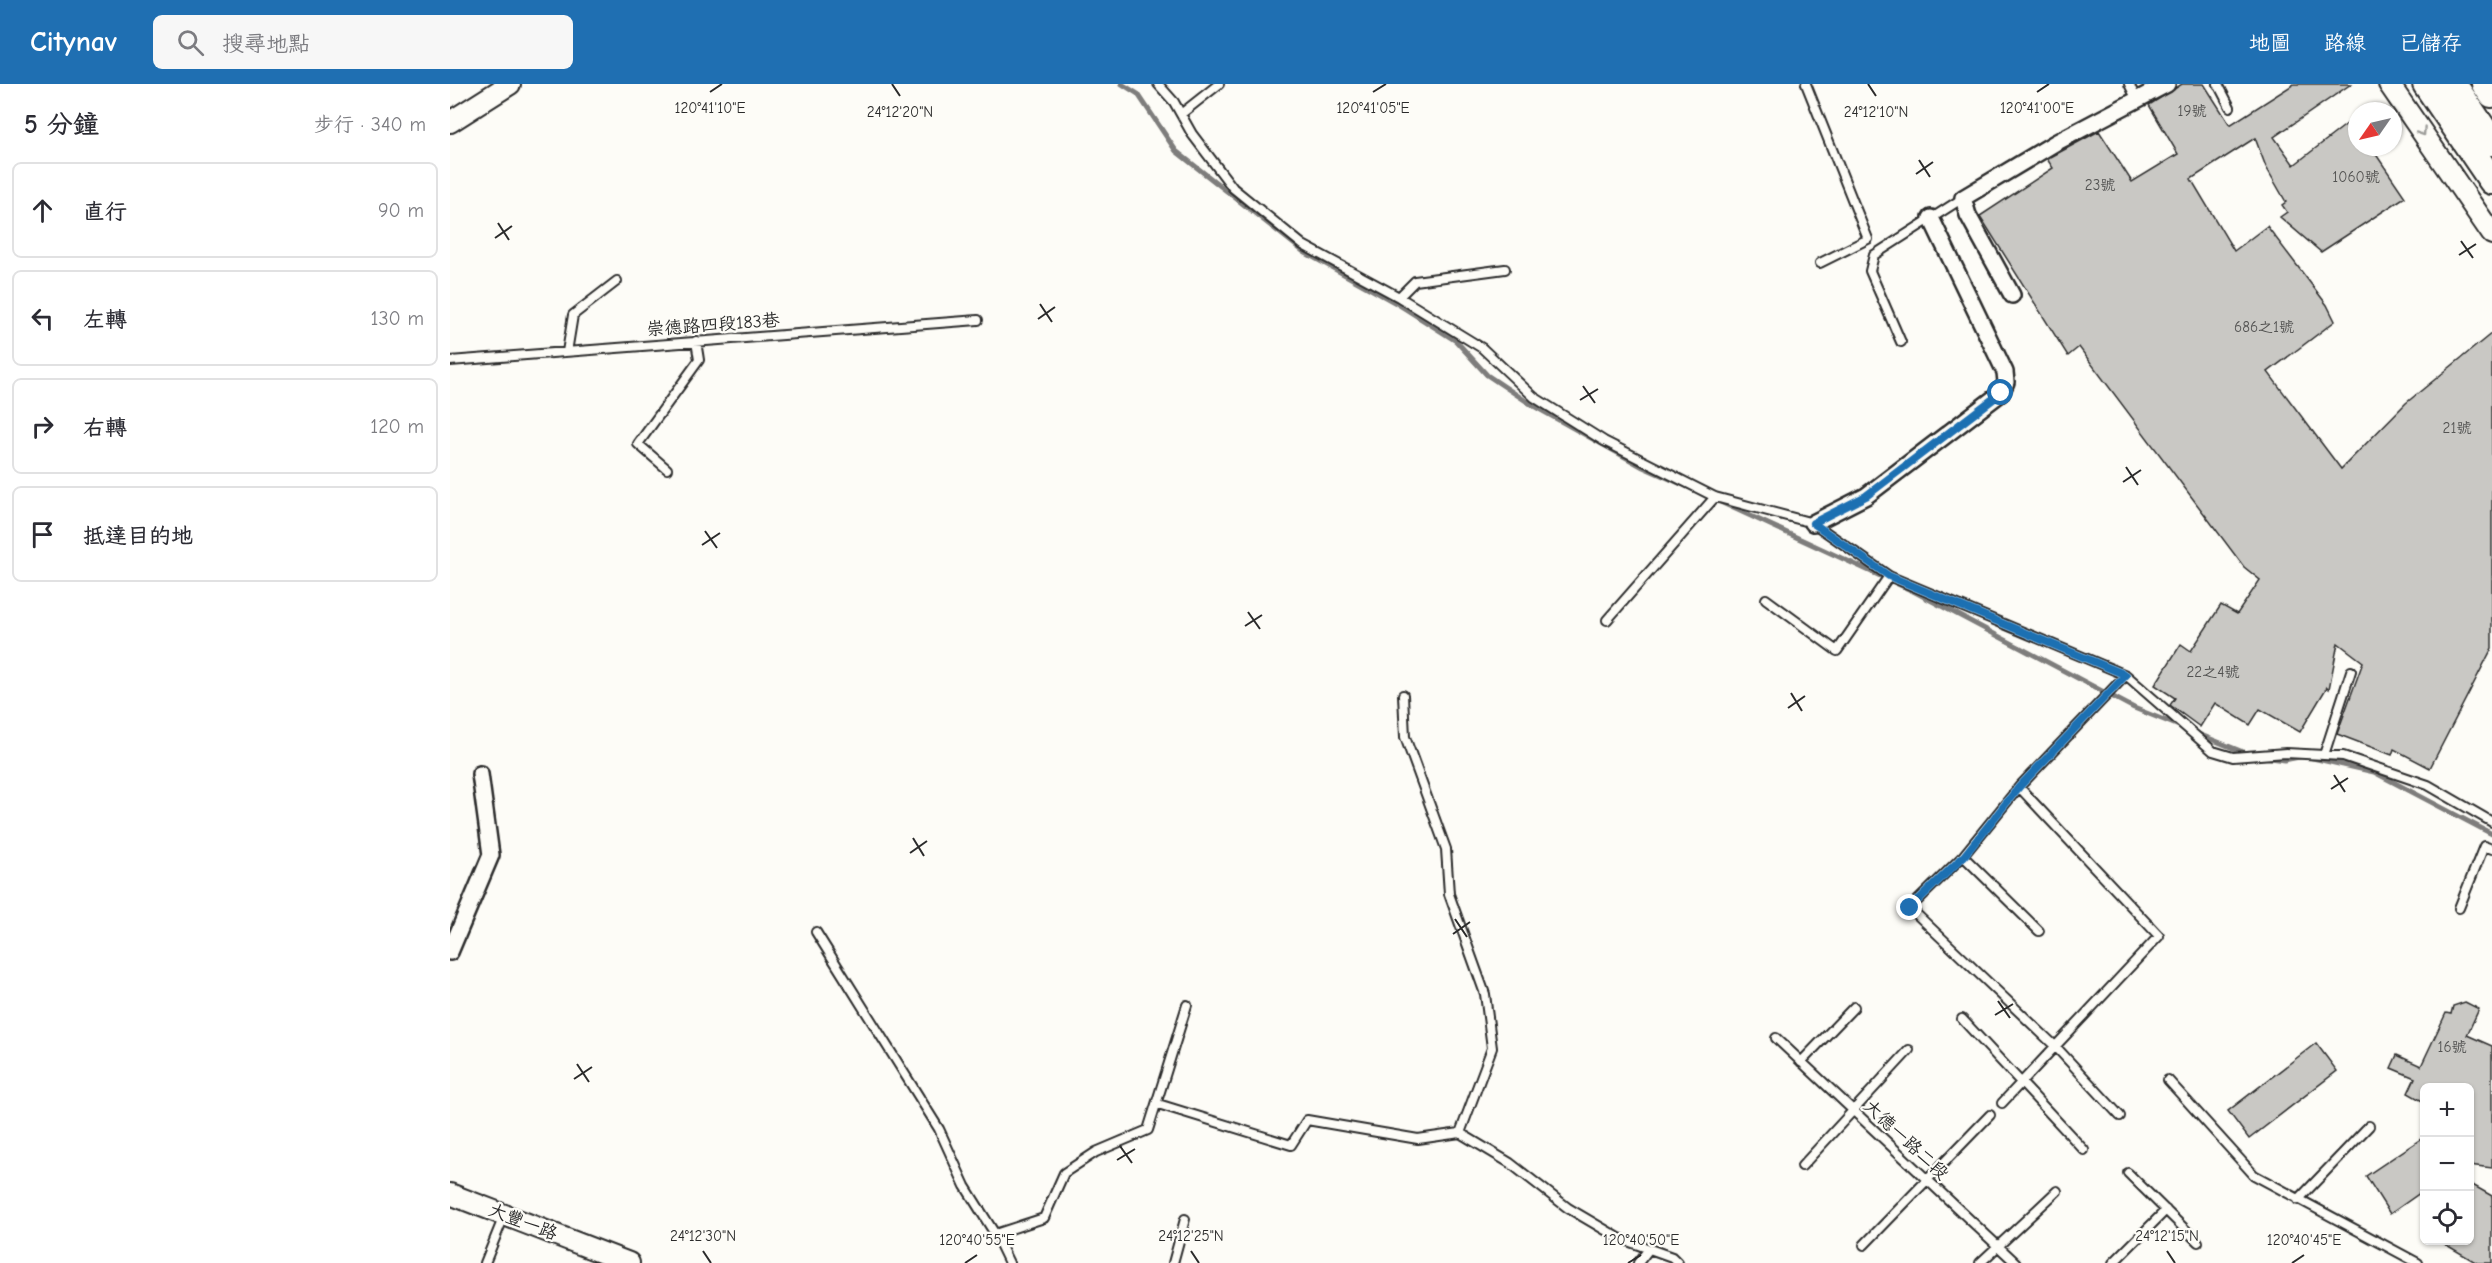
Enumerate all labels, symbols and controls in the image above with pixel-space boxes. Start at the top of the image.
search box [153,15,573,69]
text: Citynav [30,26,117,58]
icon: search [174,26,207,59]
text: 搜尋地點 [222,31,310,57]
text: 地圖 [2249,31,2291,55]
text: 路線 [2324,31,2366,55]
text: 已儲存 [2399,31,2462,55]
text: 120°41'10"E [674,99,746,117]
text: 120°41'05"E [1336,99,1410,117]
text: 120°41'00"E [2000,99,2074,117]
house number: 19號 [2178,102,2206,120]
north arrow [2348,102,2402,156]
text: 24°12'20"N [867,103,933,121]
text: 24°12'10"N [1844,103,1908,121]
text: 5 分鐘 [24,110,99,140]
text: 步行 · 340 m [314,113,426,136]
one-way arrow [2415,126,2426,137]
house number: 1060號 [2332,168,2380,186]
house number: 23號 [2085,176,2115,194]
icon: ahead [26,194,59,227]
text: 直行 [83,199,127,225]
text: 90 m [378,199,424,222]
icon: left [26,302,59,335]
text: 左轉 [83,307,127,333]
text: 130 m [371,307,424,330]
street label: 崇德路四段183巷 [646,310,780,340]
house number: 686之1號 [2234,318,2294,336]
route start [1987,379,2013,405]
icon: right [26,410,59,443]
text: 右轉 [83,415,127,441]
text: 120 m [370,415,424,438]
house number: 21號 [2443,419,2471,437]
icon: arrive [26,518,59,551]
text: 抵達目的地 [83,523,193,549]
house number: 22之4號 [2187,663,2239,681]
route end [1896,894,1922,920]
house number: 16號 [2437,1038,2467,1056]
map controls [2420,1083,2474,1245]
button: + [2420,1083,2474,1137]
street label: 大德一路二段 [1859,1095,1953,1185]
button: − [2420,1137,2474,1191]
button: locate [2420,1191,2474,1245]
street label: 大豐一路 [486,1199,560,1245]
text: 24°12'30"N [670,1227,736,1245]
text: 24°12'25"N [1158,1227,1224,1245]
text: 24°12'15"N [2135,1227,2199,1245]
text: 120°40'55"E [939,1231,1015,1249]
text: 120°40'50"E [1603,1231,1679,1249]
text: 120°40'45"E [2267,1231,2341,1249]

